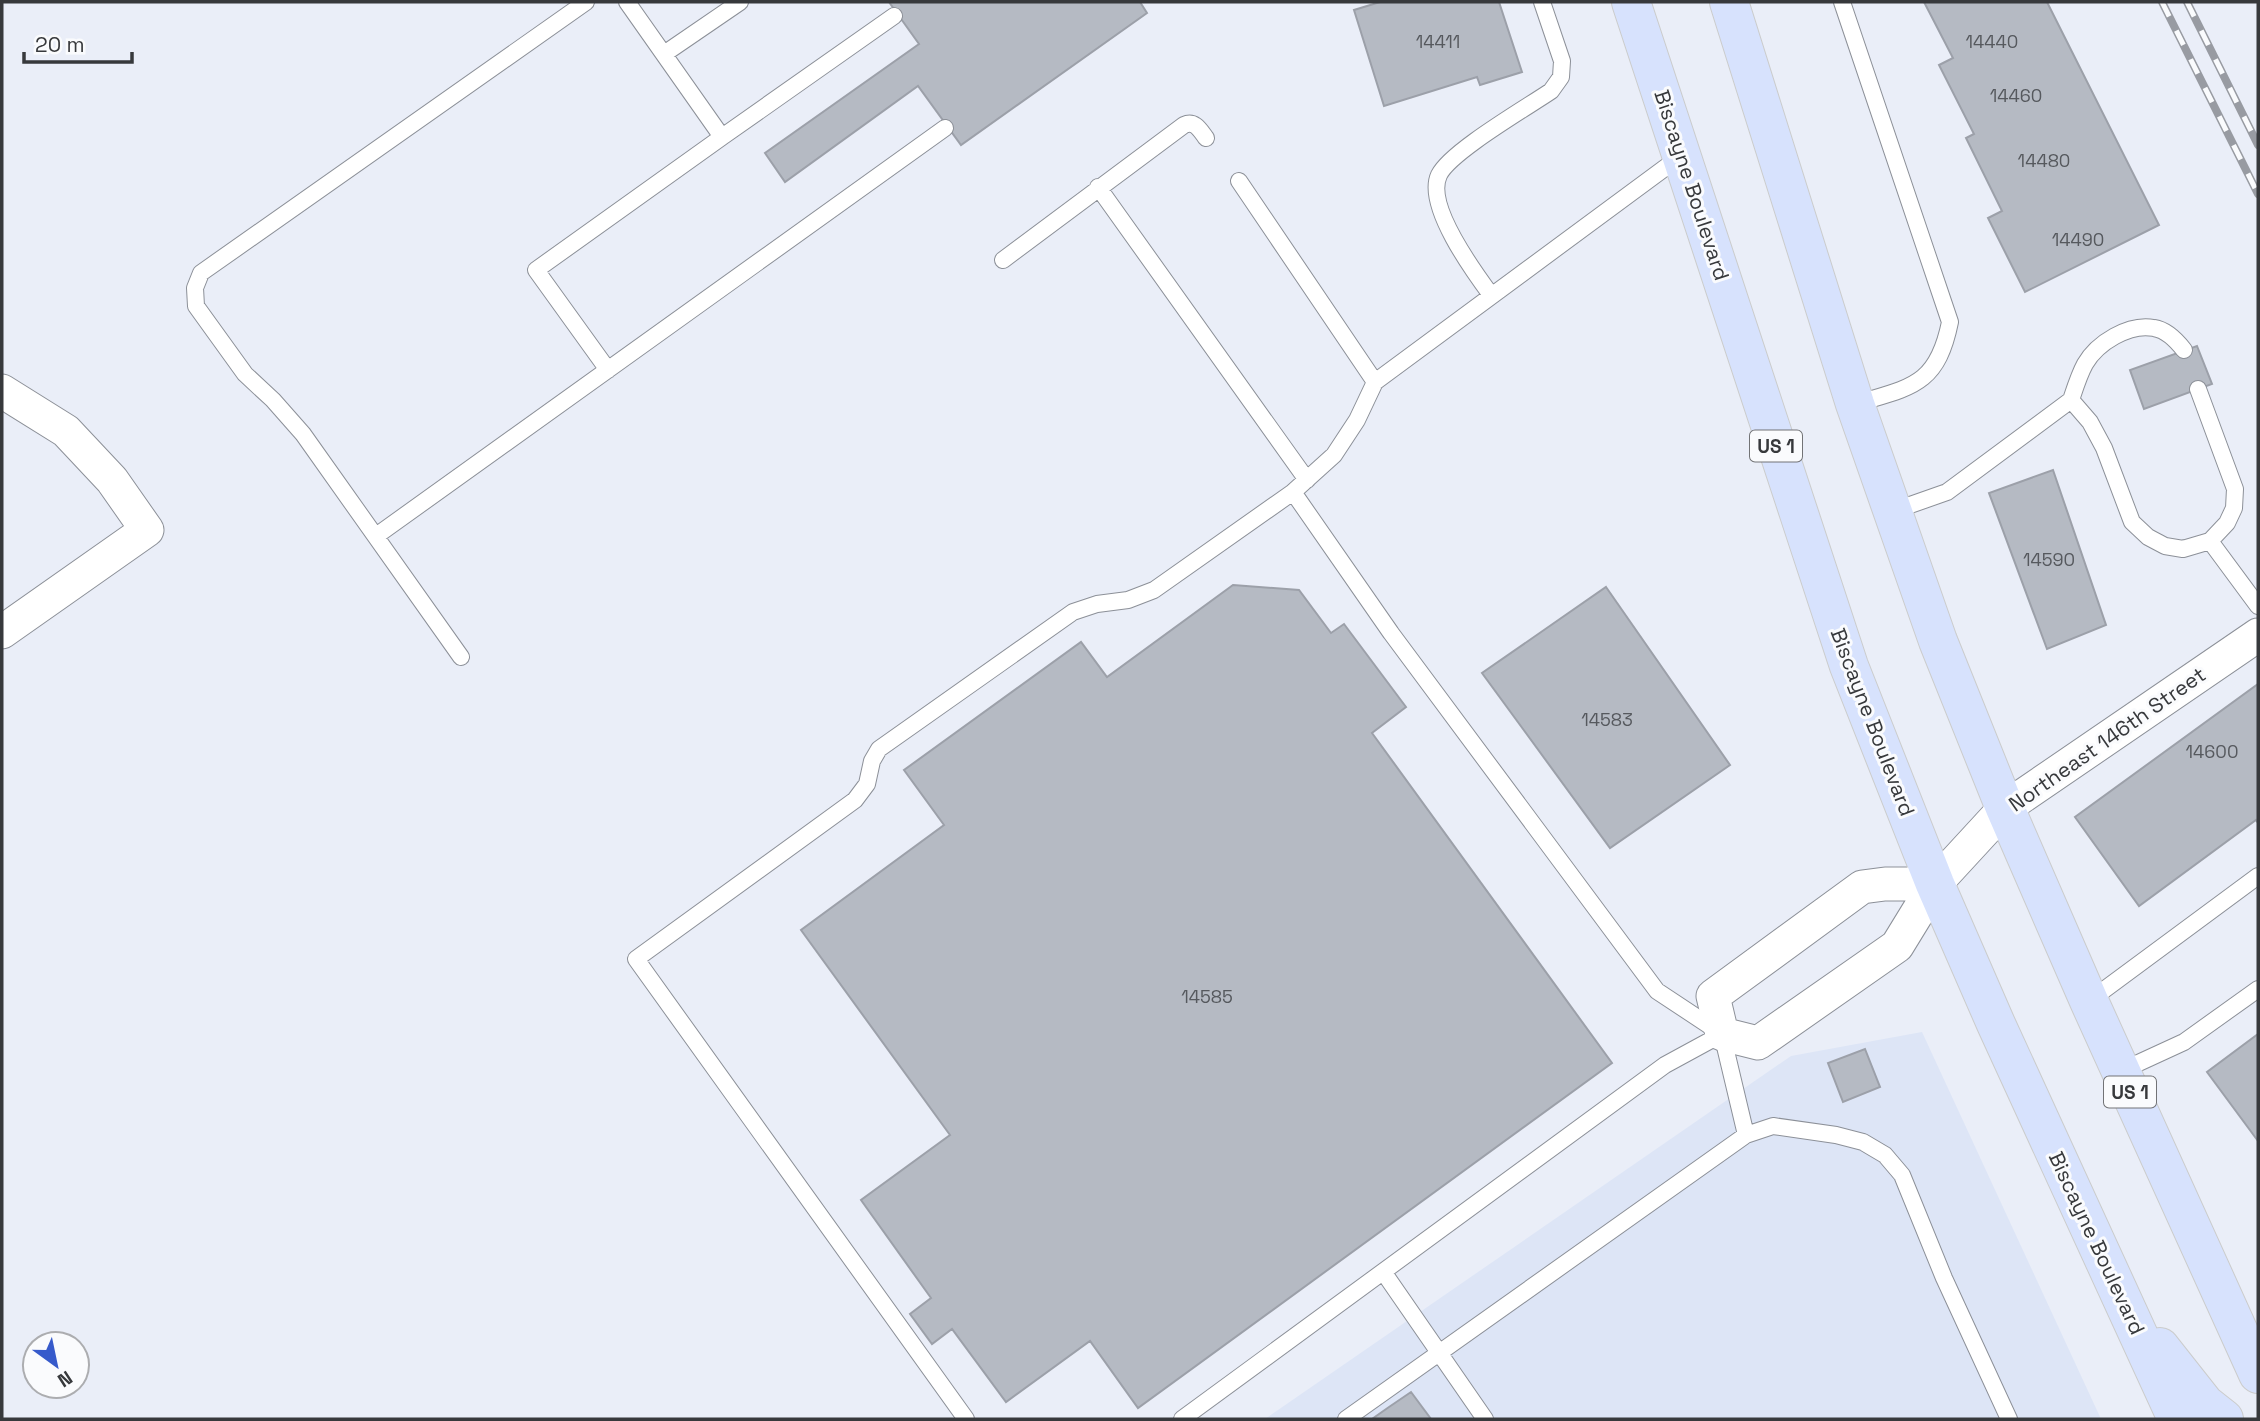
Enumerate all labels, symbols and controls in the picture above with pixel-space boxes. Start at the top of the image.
scale bar [24,21,133,65]
house number: 14411 [1416,30,1460,53]
house number: 14440 [1966,30,2018,53]
text: 20 m [35,31,85,58]
house number: 14460 [1990,84,2042,107]
street label: Biscayne Boulevard [1648,86,1736,284]
house number: 14480 [2018,149,2070,172]
house number: 14490 [2052,228,2104,251]
road number: US 1 [1750,430,1802,462]
house number: 14590 [2023,548,2075,571]
street label: Biscayne Boulevard [1825,624,1921,820]
street label: Northeast 146th Street [2003,661,2211,817]
house number: 14583 [1581,708,1633,731]
house number: 14600 [2186,740,2238,763]
house number: 14585 [1181,985,1233,1008]
road number: US 1 [2104,1076,2156,1108]
street label: Biscayne Boulevard [2043,1147,2151,1339]
north arrow [21,1330,91,1400]
text: N [53,1365,77,1393]

